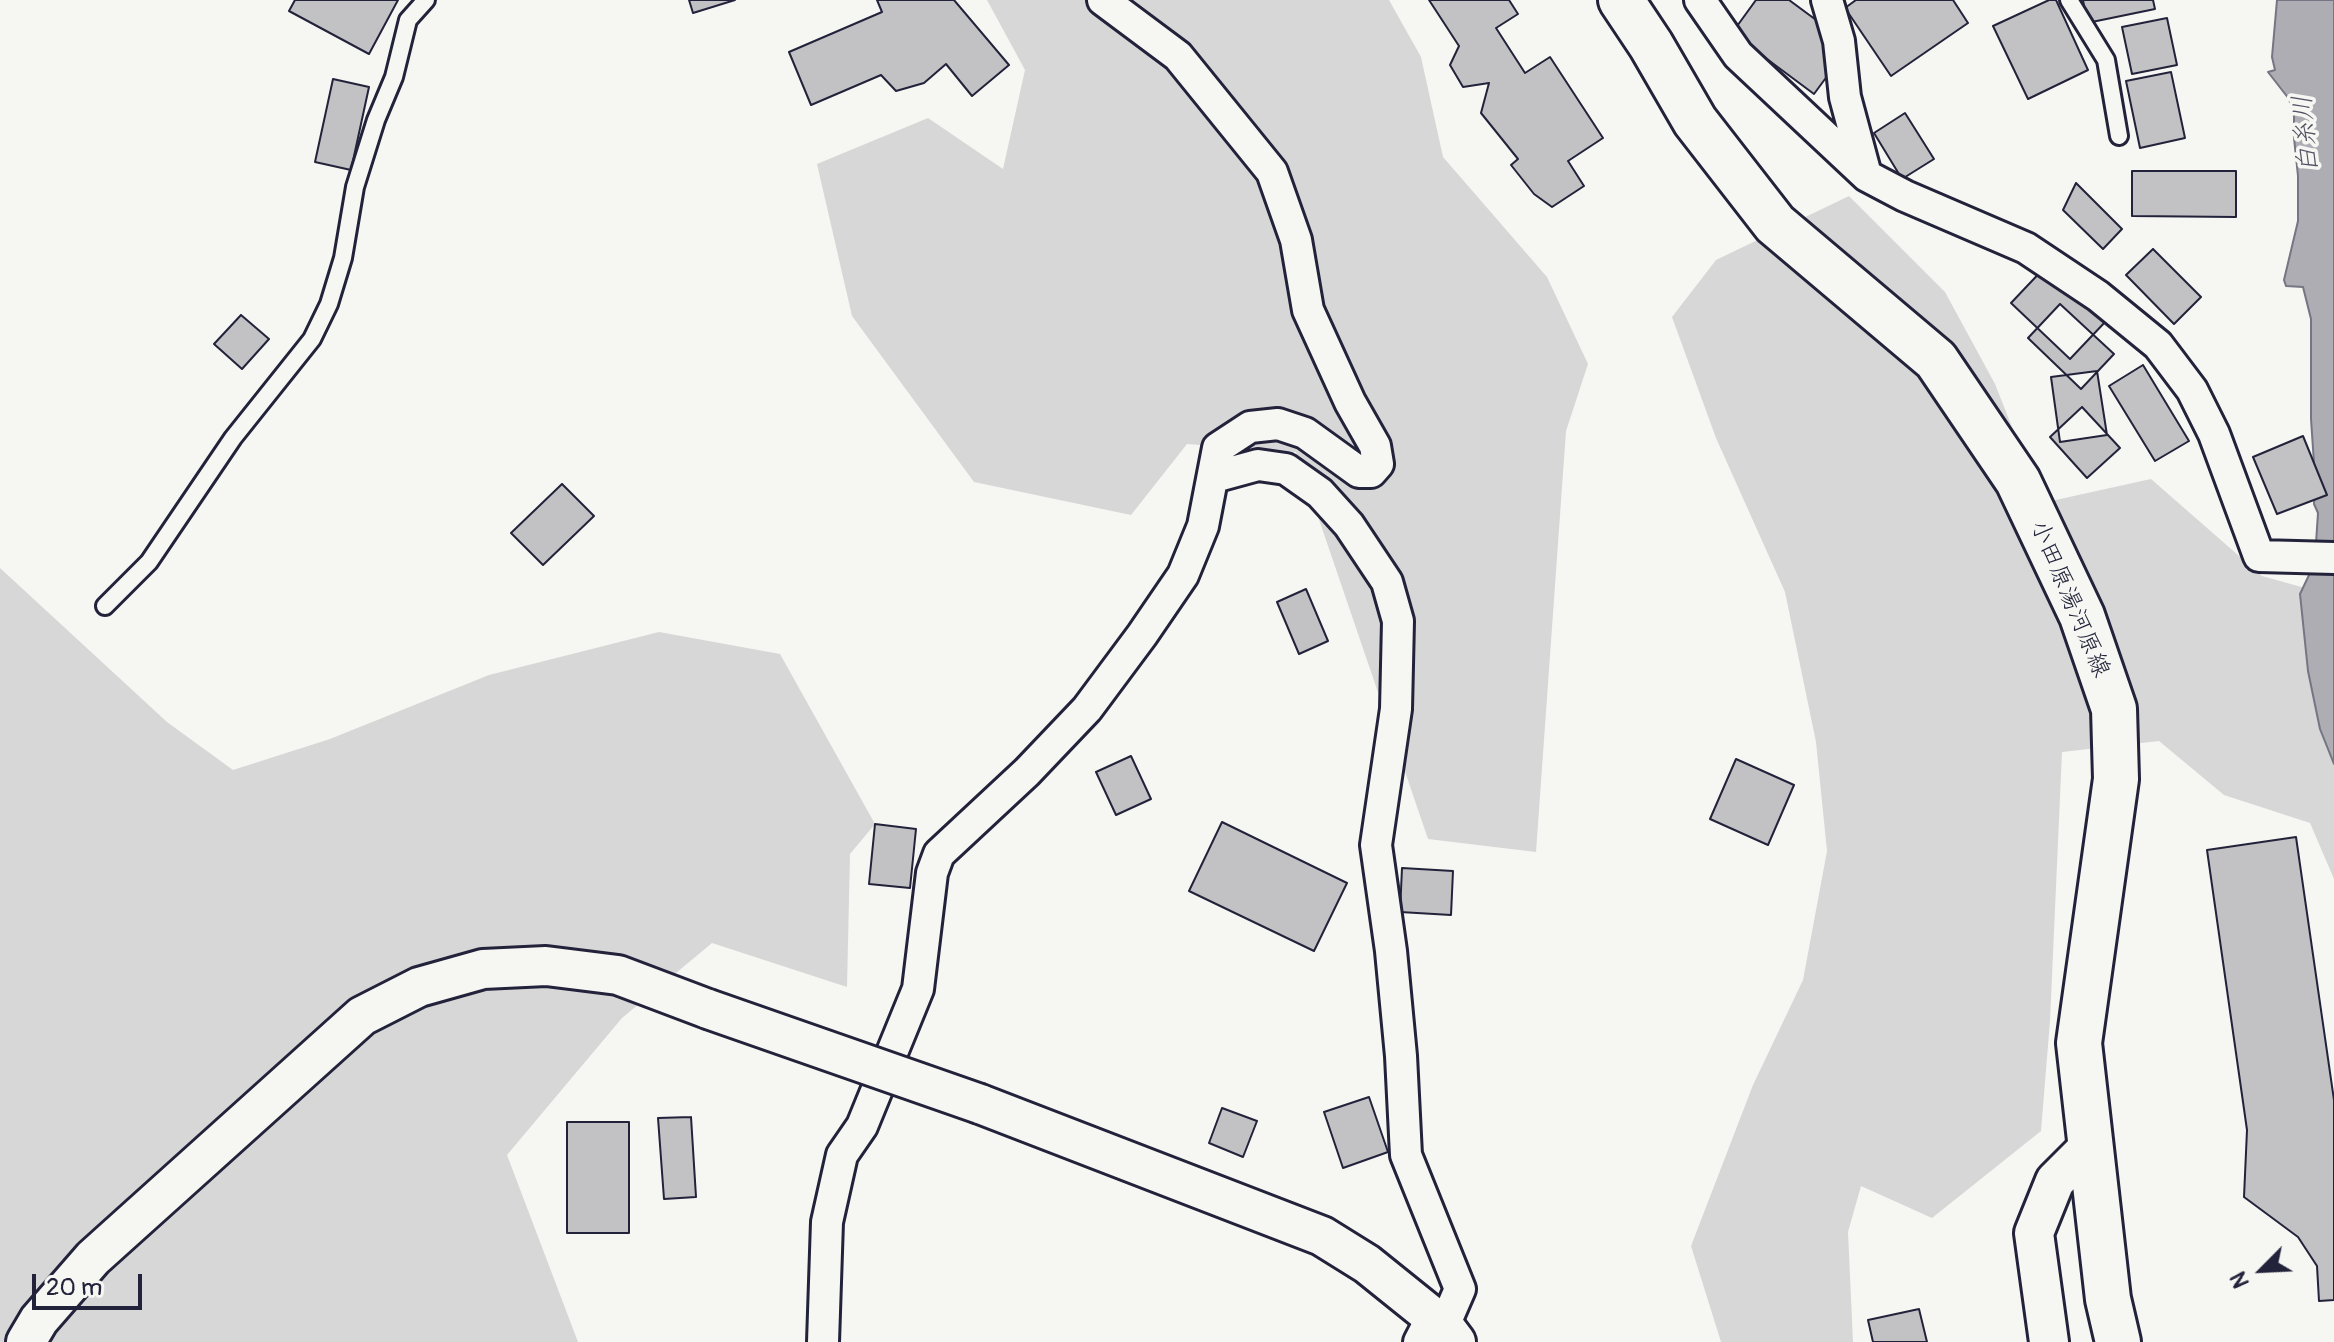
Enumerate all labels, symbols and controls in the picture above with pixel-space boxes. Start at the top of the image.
water label: 白糸川 [2288,94,2326,174]
street label: 小田原湯河原線 [2023,516,2115,682]
north arrow [2222,1230,2302,1310]
scale bar [36,1258,146,1308]
text: N [2224,1267,2256,1292]
text: 20 m [46,1273,102,1302]

